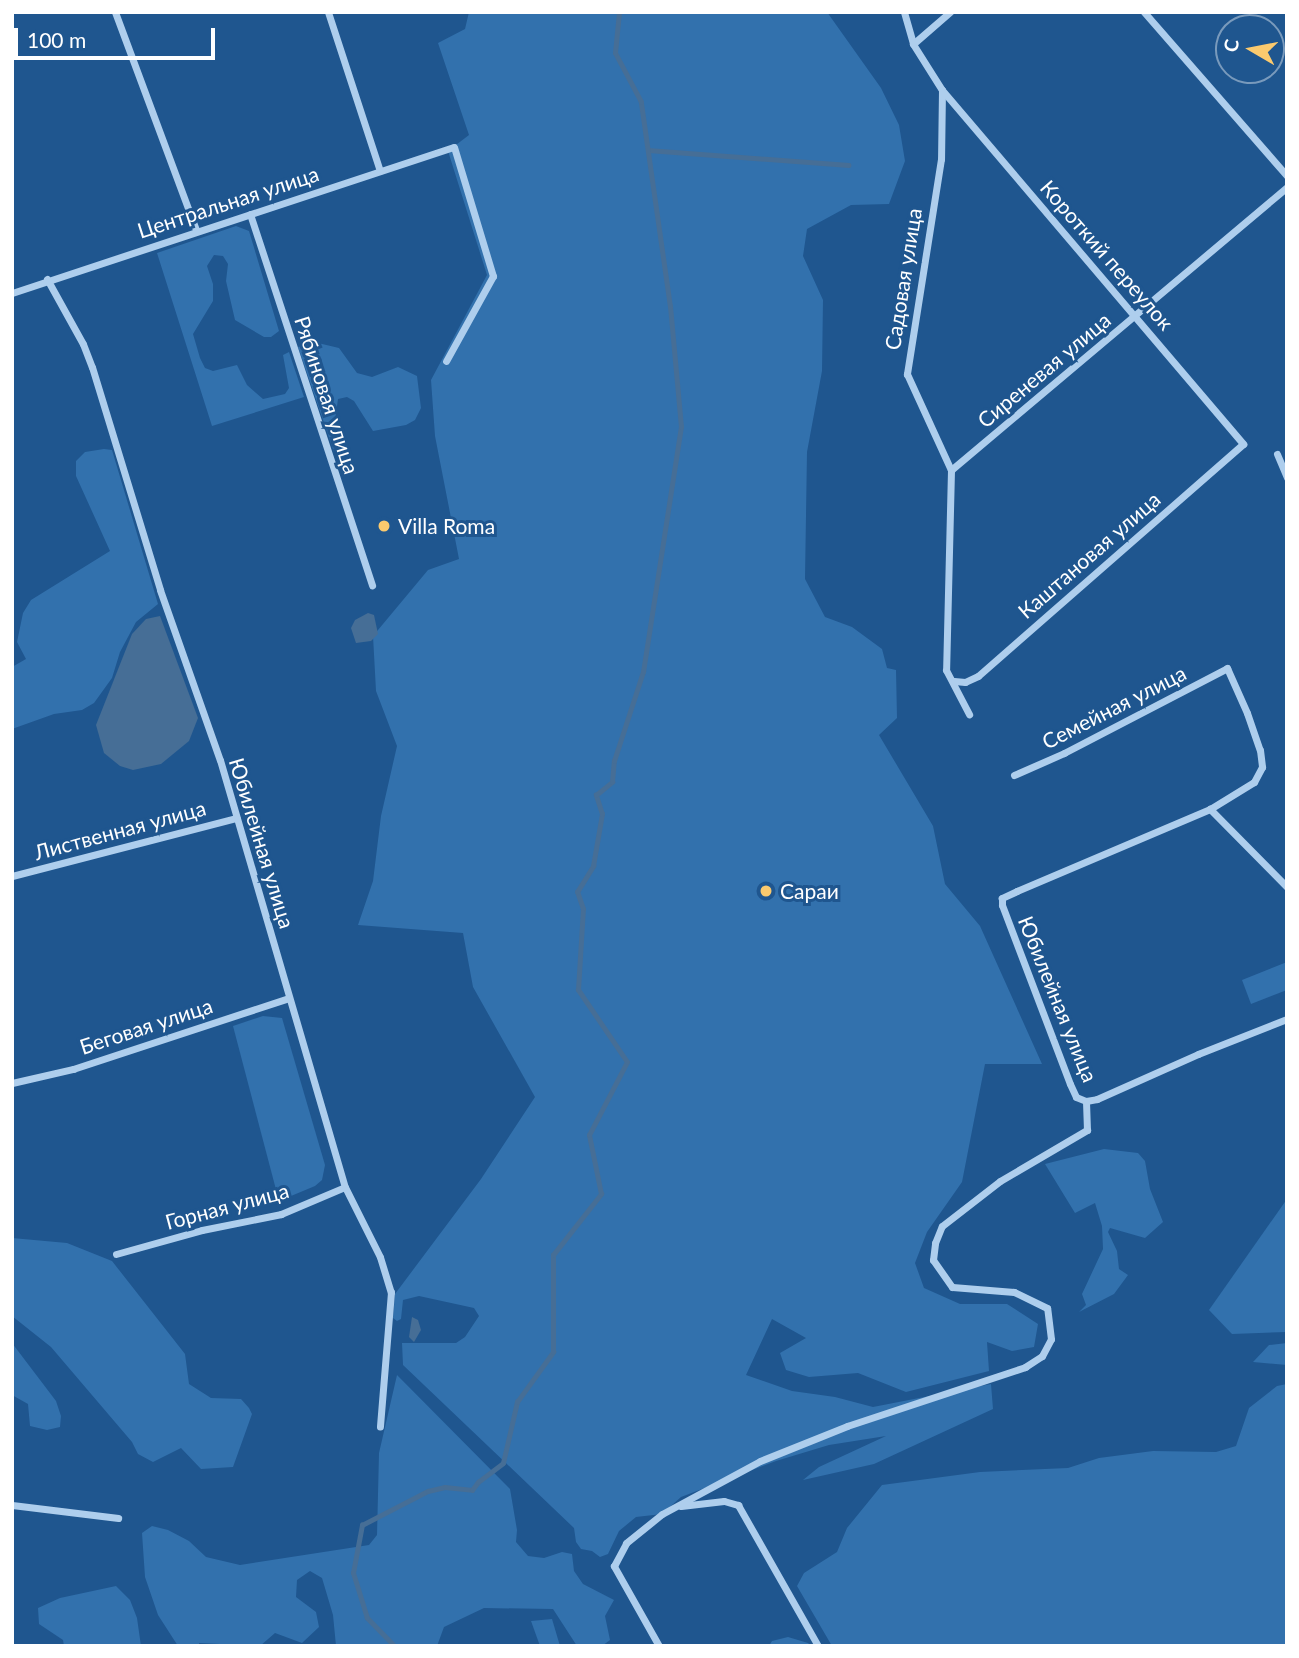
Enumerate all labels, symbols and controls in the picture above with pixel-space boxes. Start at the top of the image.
scale bar [18,14,219,58]
north arrow [1215,14,1285,84]
text: 100 m [27,27,86,52]
text: С [1218,37,1243,54]
street label: Центральная улица [134,161,322,243]
street label: Короткий переулок [1035,175,1179,335]
street label: Садовая улица [879,206,927,352]
street label: Сиреневая улица [972,307,1116,433]
street label: Рябиновая улица [290,313,364,477]
street label: Каштановая улица [1013,486,1165,624]
place label: Villa Roma [398,513,495,539]
marker: Villa Roma [376,518,392,534]
street label: Семейная улица [1038,660,1190,754]
street label: Юбилейная улица [224,755,300,931]
street label: Лиственная улица [31,795,209,865]
place label: Сараи [780,878,839,904]
marker: Сараи [758,883,774,899]
street label: Юбилейная улица [1013,912,1103,1086]
street label: Беговая улица [76,993,216,1059]
street label: Горная улица [163,1177,291,1235]

